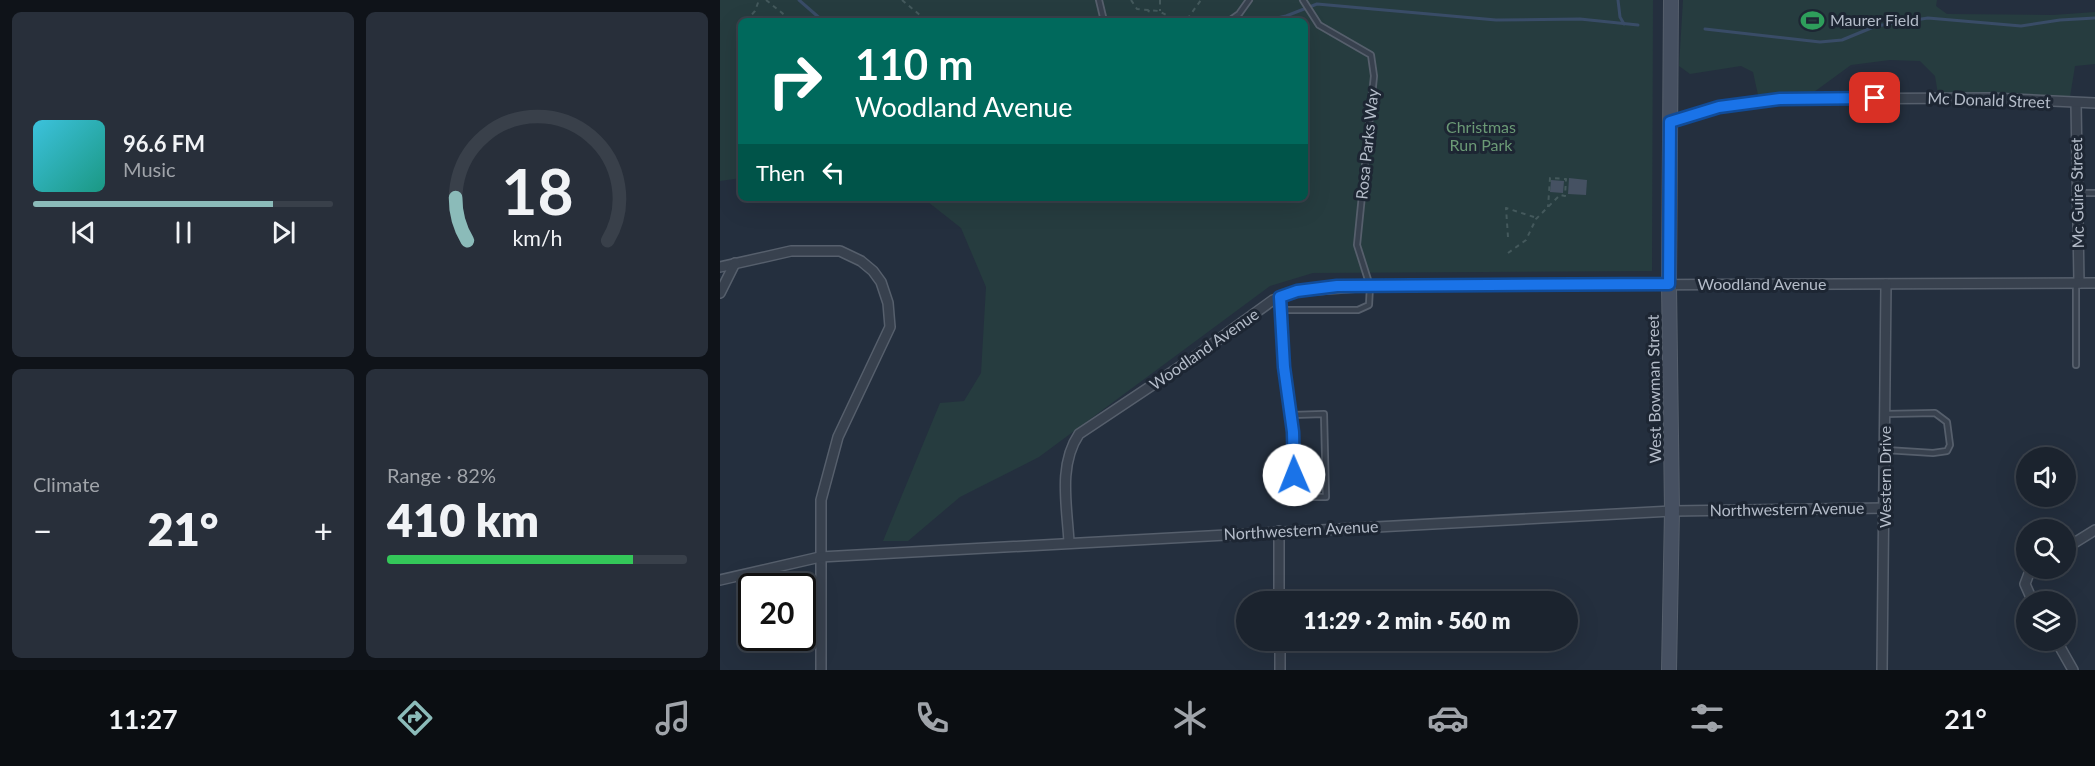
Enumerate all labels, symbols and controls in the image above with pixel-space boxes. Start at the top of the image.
sports icon: Maurer Field [1799,7,1825,33]
place label: Maurer Field [1830,10,1919,29]
text: 110 m [855,39,973,89]
icon: right [756,42,834,120]
pin [1849,72,1900,123]
icon: arrive [1858,81,1891,114]
street label: Rosa Parks Way [1351,87,1382,200]
street label: Mc Donald Street [1927,88,2051,111]
text: Woodland Avenue [855,90,1073,123]
park label: Christmas Run Park [1446,117,1516,154]
text: 96.6 FM [123,130,205,157]
street label: Mc Guire Street [2066,137,2087,249]
text: 18 [501,154,573,229]
icon: left [817,156,850,189]
text: Music [123,157,176,181]
text: Then [756,159,805,186]
icon: previous [67,216,100,249]
icon: pause [167,216,200,249]
icon: next [267,216,300,249]
text: km/h [512,226,562,252]
street label: Woodland Avenue [1698,274,1826,293]
street label: Woodland Avenue [1145,304,1262,393]
street label: West Bowman Street [1643,314,1664,464]
street label: Western Drive [1875,426,1894,528]
position arrow [1262,443,1326,507]
map controls [2016,447,2076,651]
button: sound [2016,447,2076,507]
text: Range · 82% [387,463,496,487]
text: Climate [33,472,100,496]
text: 410 km [387,493,539,547]
street label: Northwestern Avenue [1709,498,1865,519]
text: 21° [148,502,218,556]
text: − [33,510,52,550]
text: + [314,510,333,550]
street label: Northwestern Avenue [1223,516,1379,543]
button: search [2016,519,2076,579]
speed limit sign: 20 [738,573,816,651]
button: layers [2016,591,2076,651]
text: 11:29 · 2 min · 560 m [1304,607,1510,634]
icon: directions [394,697,436,739]
icon: music [652,697,694,739]
icon: phone [911,697,953,739]
icon: climate [1169,697,1211,739]
icon: car [1427,697,1469,739]
icon: filters [1686,697,1728,739]
text: 11:27 [108,702,178,735]
text: 21° [1944,702,1987,735]

